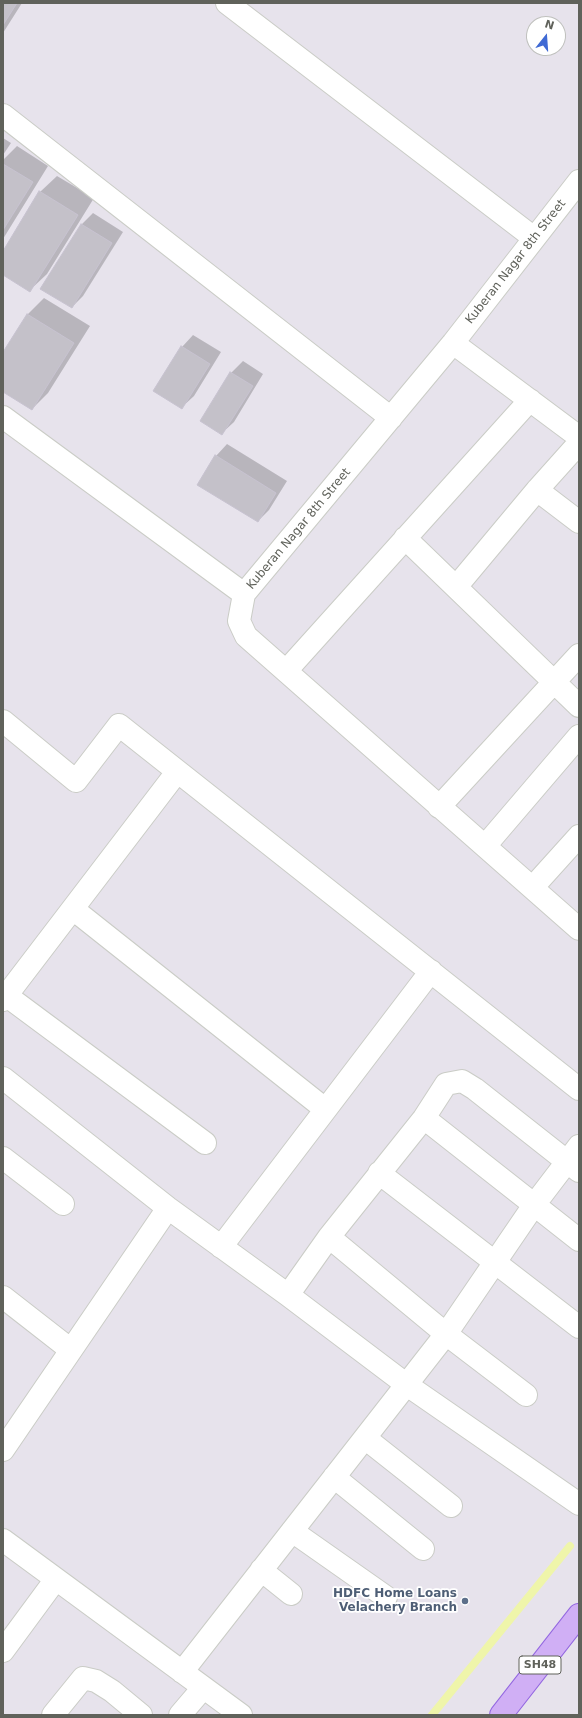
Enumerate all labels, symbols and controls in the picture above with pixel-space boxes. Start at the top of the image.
north arrow [526,16,566,56]
text: N [543,17,556,33]
street label: Kuberan Nagar 8th Street [463,197,569,327]
street label: Kuberan Nagar 8th Street [244,465,354,593]
place label: HDFC Home Loans Velachery Branch [333,1587,457,1615]
marker: HDFC Home Loans Velachery Branch [460,1596,470,1606]
road number: SH48 [519,1656,561,1674]

